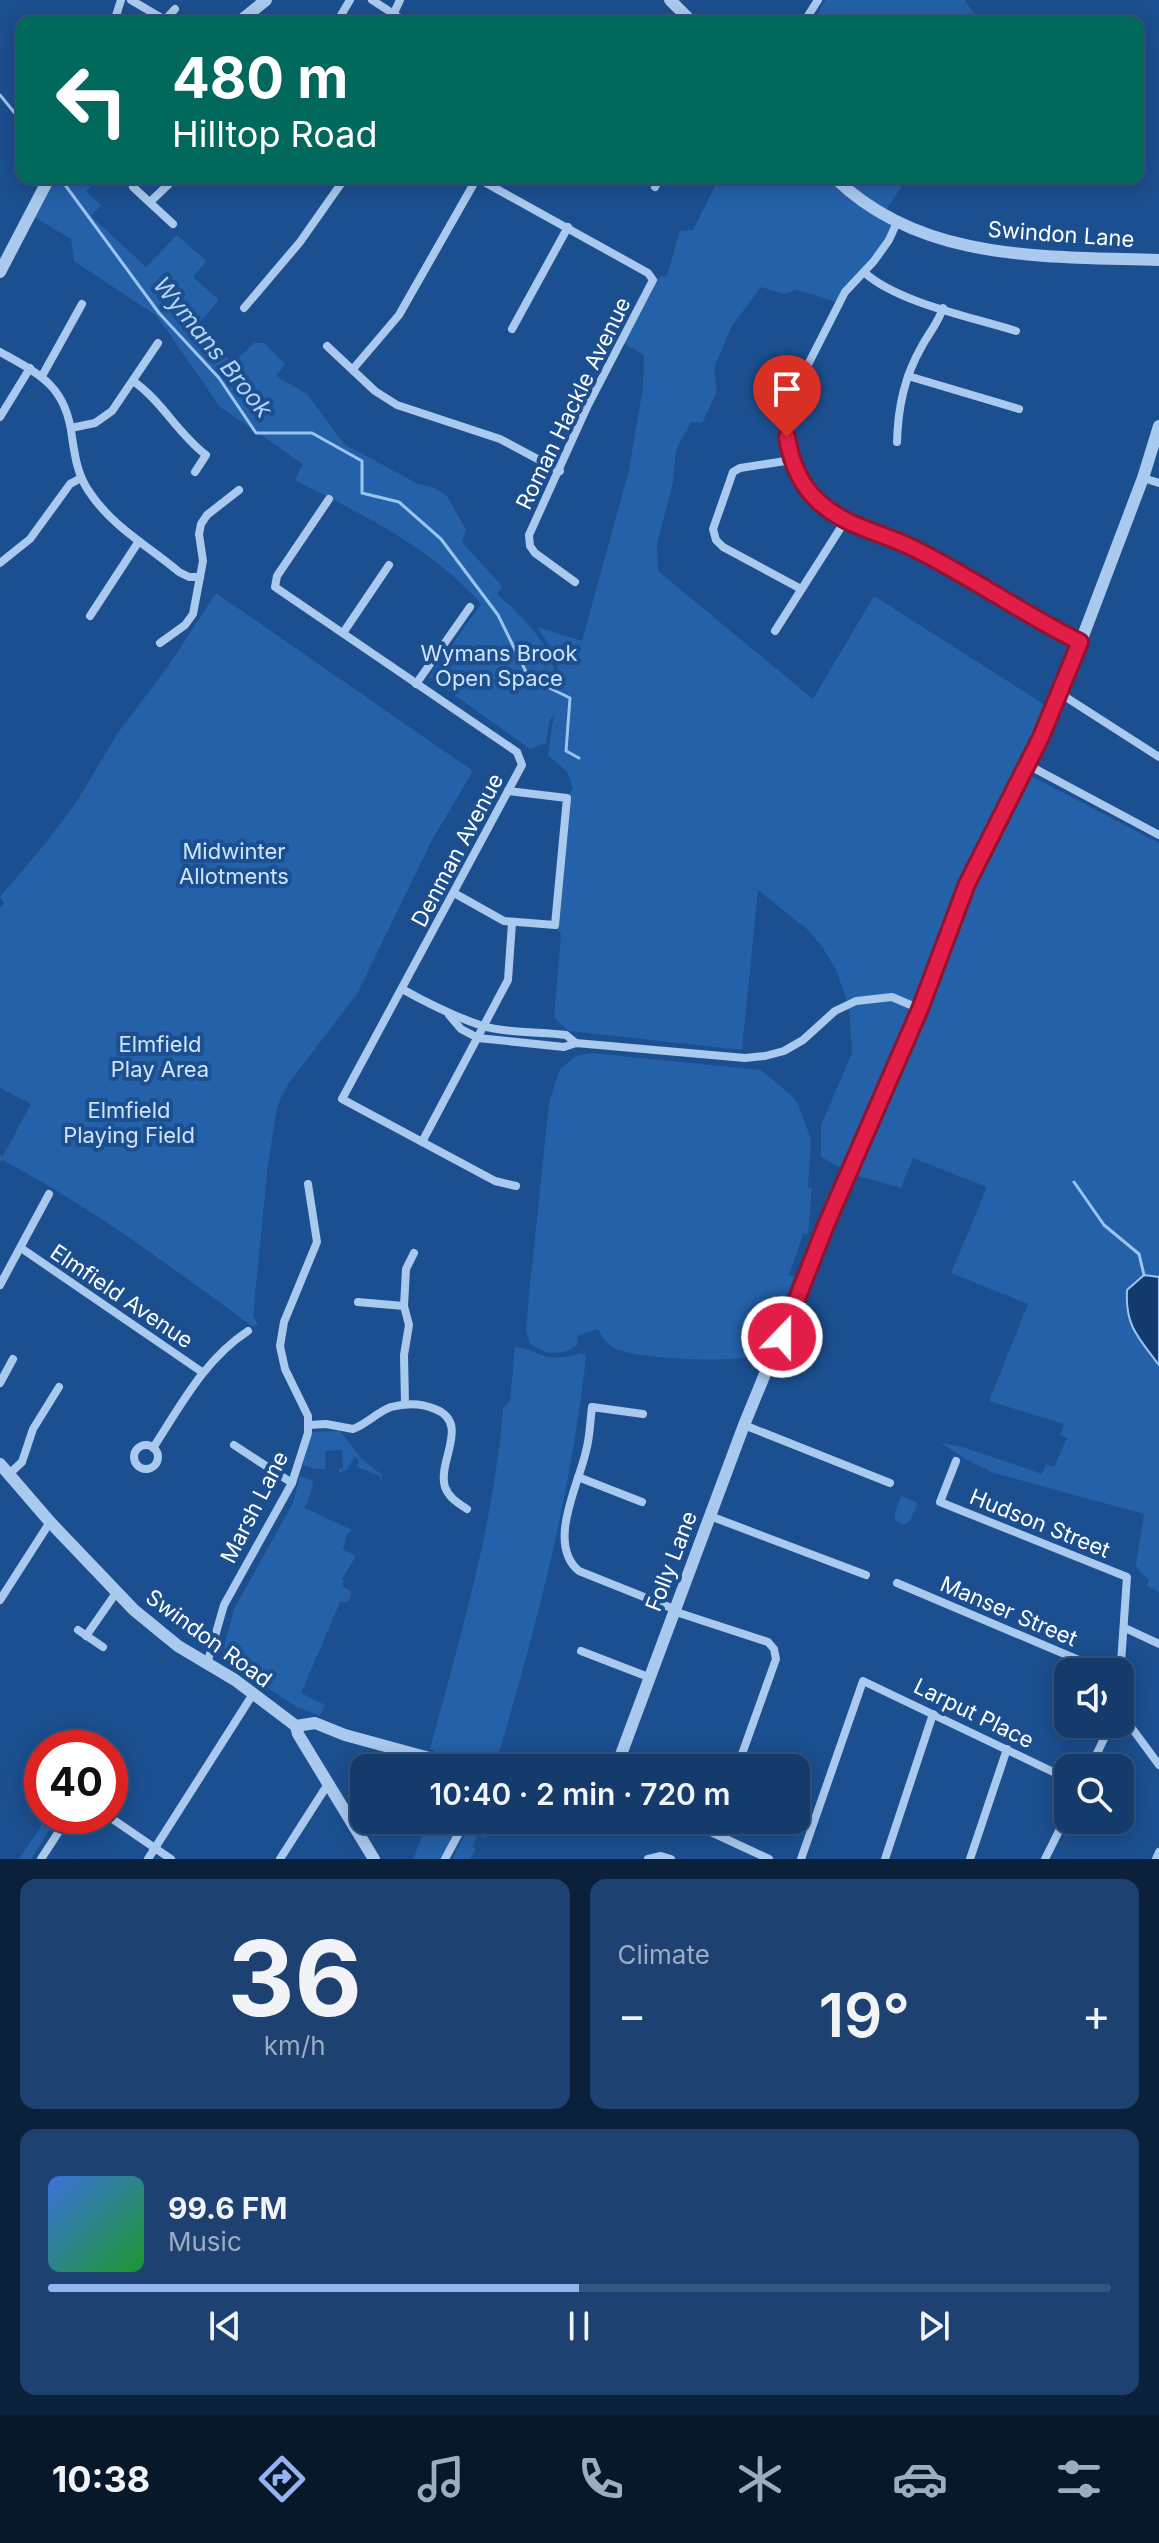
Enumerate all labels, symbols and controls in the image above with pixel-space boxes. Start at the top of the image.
text: 480 m [172,44,348,112]
icon: left [40,48,144,152]
text: Hilltop Road [172,112,377,156]
street label: Swindon Lane [987,216,1135,252]
water label: Wymans Brook [147,271,279,424]
street label: Roman Hackle Avenue [510,293,636,513]
pin [753,355,821,437]
icon: arrive [765,367,809,411]
park label: Wymans Brook Open Space [420,640,578,691]
street label: Denman Avenue [406,769,508,931]
park label: Midwinter Allotments [179,838,289,889]
park label: Elmfield Play Area [111,1031,209,1082]
park label: Elmfield Playing Field [63,1097,195,1148]
street label: Elmfield Avenue [46,1239,198,1353]
position arrow [740,1295,824,1379]
street label: Marsh Lane [215,1447,293,1567]
street label: Hudson Street [966,1483,1114,1563]
street label: Folly Lane [640,1507,702,1615]
street label: Manser Street [937,1570,1081,1652]
street label: Swindon Road [141,1584,277,1692]
map controls [1054,1658,1134,1834]
button: sound [1054,1658,1134,1738]
street label: Larput Place [910,1673,1038,1753]
speed limit sign: 40 [24,1730,128,1834]
button: search [1054,1754,1134,1834]
text: 10:40 · 2 min · 720 m [430,1776,730,1812]
text: 36 [227,1915,362,2041]
text: Climate [618,1939,710,1970]
text: 19° [819,1979,910,2051]
text: − [618,1988,647,2042]
text: + [1082,1988,1111,2042]
text: km/h [264,2030,326,2061]
text: 99.6 FM [168,2190,287,2226]
text: Music [168,2226,242,2257]
icon: previous [203,2304,247,2348]
icon: pause [557,2304,601,2348]
icon: next [912,2304,956,2348]
icon: directions [254,2451,310,2507]
icon: music [413,2451,469,2507]
icon: phone [573,2451,629,2507]
icon: climate [732,2451,788,2507]
icon: car [892,2451,948,2507]
icon: filters [1051,2451,1107,2507]
text: 10:38 [52,2457,150,2501]

